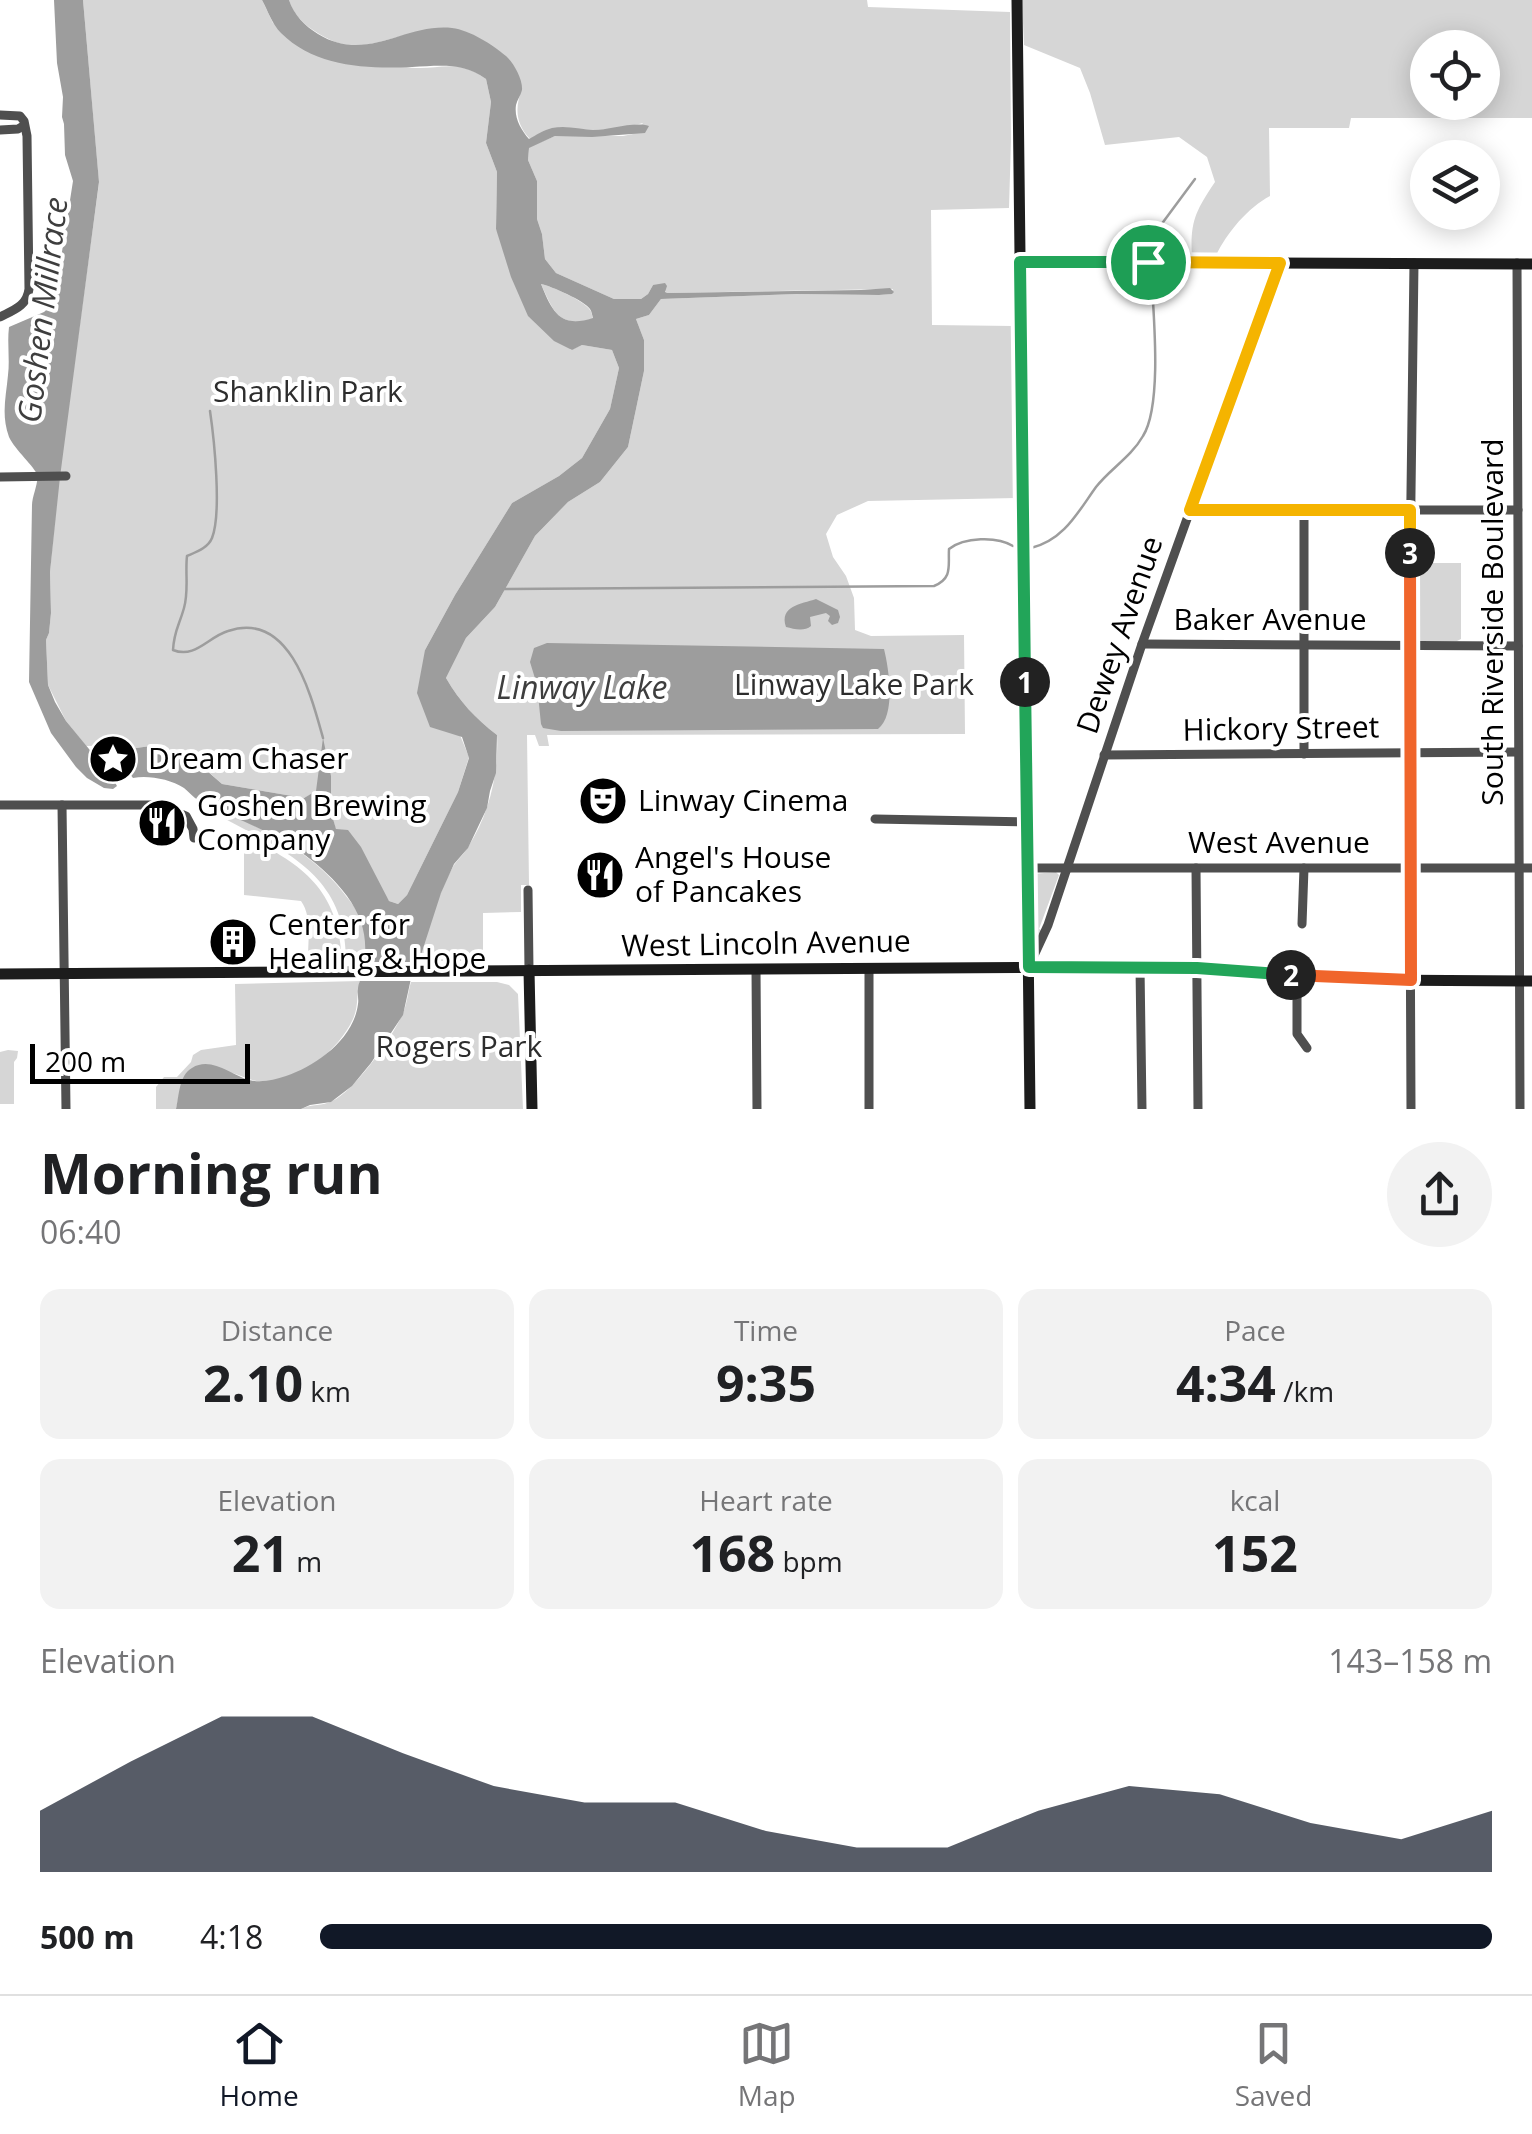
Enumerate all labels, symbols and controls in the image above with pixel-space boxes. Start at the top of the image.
map controls [1410,30,1500,230]
button: locate [1410,30,1500,120]
button: layers [1410,140,1500,230]
water label: Goshen Millrace [6,195,77,425]
pin [1106,220,1191,305]
icon: arrive [1121,235,1176,290]
park label: Shanklin Park [213,370,403,411]
street label: South Riverside Boulevard [1471,438,1512,806]
pin: 3 [1385,528,1435,578]
street label: Dewey Avenue [1066,530,1171,739]
text: 3 [1402,534,1418,572]
street label: Baker Avenue [1173,598,1367,639]
pin: 1 [1000,657,1050,707]
park label: Linway Lake Park [734,663,974,704]
text: 1 [1017,663,1033,701]
water label: Linway Lake [497,665,667,708]
street label: Hickory Street [1182,705,1380,750]
place icon: Dream Chaser [87,733,139,785]
place label: Dream Chaser [148,737,348,778]
theatre icon: Linway Cinema [577,775,629,827]
place label: Linway Cinema [638,779,849,820]
place label: Goshen Brewing Company [197,784,427,859]
restaurant icon: Goshen Brewing Company [136,797,188,849]
street label: West Avenue [1188,821,1370,862]
place label: Angel's House of Pancakes [635,836,831,911]
restaurant icon: Angel's House of Pancakes [574,849,626,901]
place label: Center for Healing & Hope [268,903,486,978]
building icon: Center for Healing & Hope [207,916,259,968]
street label: West Lincoln Avenue [621,919,911,966]
pin: 2 [1266,950,1316,1000]
text: 2 [1283,956,1299,994]
park label: Rogers Park [376,1025,543,1066]
scale bar [30,1039,250,1084]
text: 200 m [45,1042,126,1080]
text: Morning run [40,1135,383,1210]
button: share [1387,1142,1492,1247]
text: 06:40 [40,1210,122,1253]
text: Distance [221,1311,333,1349]
text: Time [734,1311,798,1349]
text: Pace [1224,1311,1286,1349]
text: 2.10 [203,1349,303,1417]
text: 9:35 [716,1349,816,1417]
text: 4:34 [1176,1349,1276,1417]
text: km [303,1372,351,1410]
text: /km [1276,1372,1334,1410]
text: Elevation [218,1481,336,1519]
text: Heart rate [699,1481,833,1519]
text: kcal [1230,1481,1280,1519]
text: 21 [232,1519,289,1587]
text: 168 [689,1519,775,1587]
text: 152 [1212,1519,1298,1587]
text: m [289,1542,322,1580]
text: bpm [775,1542,843,1580]
text: Elevation [40,1639,176,1682]
text: 143–158 m [1328,1639,1492,1682]
text: 500 m [40,1915,135,1958]
text: 4:18 [200,1915,263,1958]
tab: Home [220,2016,299,2114]
tab: Map [738,2016,796,2114]
tab: Saved [1235,2016,1312,2114]

